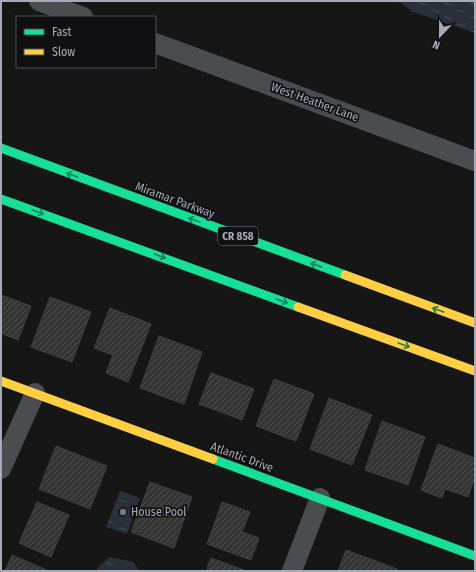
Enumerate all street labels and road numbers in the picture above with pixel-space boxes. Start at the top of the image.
street label: West Heather Lane [269,80,361,124]
street label: Miramar Parkway [133,179,217,221]
road number: CR 858 [218,227,258,245]
street label: Atlantic Drive [209,439,275,475]

